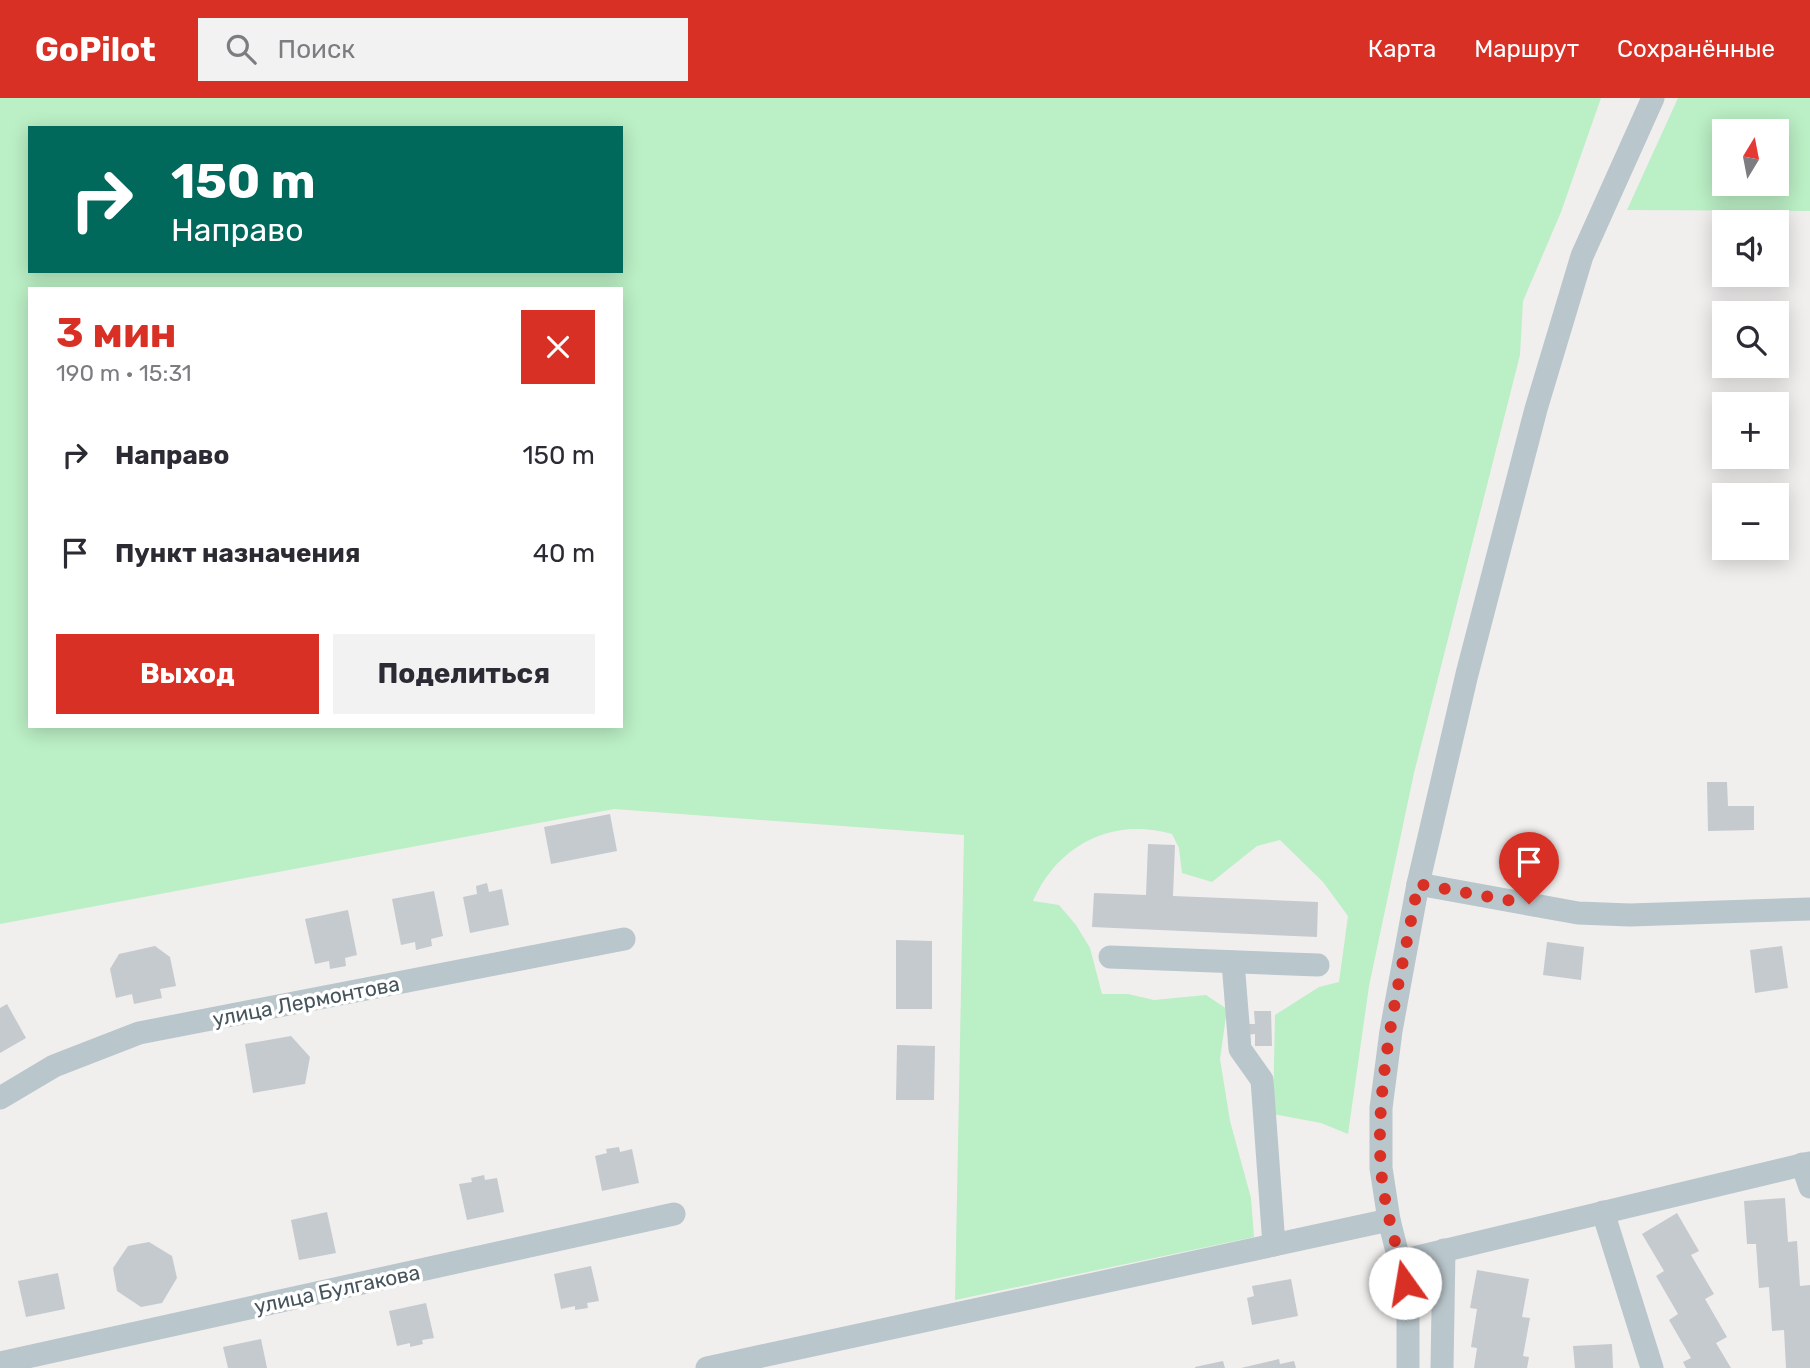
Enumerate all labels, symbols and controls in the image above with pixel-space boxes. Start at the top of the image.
search box [198,18,688,81]
text: GoPilot [35,30,156,69]
icon: search [222,30,260,68]
text: Поиск [278,34,355,65]
text: Карта [1368,35,1436,63]
text: Маршрут [1474,35,1579,63]
text: Сохранённые [1617,35,1775,63]
north arrow [1712,119,1788,196]
map controls [1712,119,1789,560]
text: 150 m [171,152,316,210]
icon: right [56,154,147,245]
button: sound [1712,210,1789,287]
text: Направо [171,211,304,249]
button: search [1712,301,1789,378]
text: 3 мин [56,308,177,358]
button: close [521,310,595,384]
text: 190 m · 15:31 [56,359,192,387]
button: + [1712,392,1789,469]
icon: right [56,436,94,474]
text: Направо [115,440,229,471]
text: 150 m [522,440,595,471]
button: − [1712,483,1789,560]
icon: arrive [56,534,94,572]
text: Пункт назначения [115,538,360,569]
text: 40 m [533,538,595,569]
button: Выход [56,634,319,714]
button: Поделиться [333,634,595,714]
pin [1499,832,1559,904]
icon: arrive [1510,843,1548,881]
street label: улица Лермонтова [210,971,402,1031]
position arrow [1368,1246,1442,1320]
street label: улица Булгакова [252,1259,422,1319]

